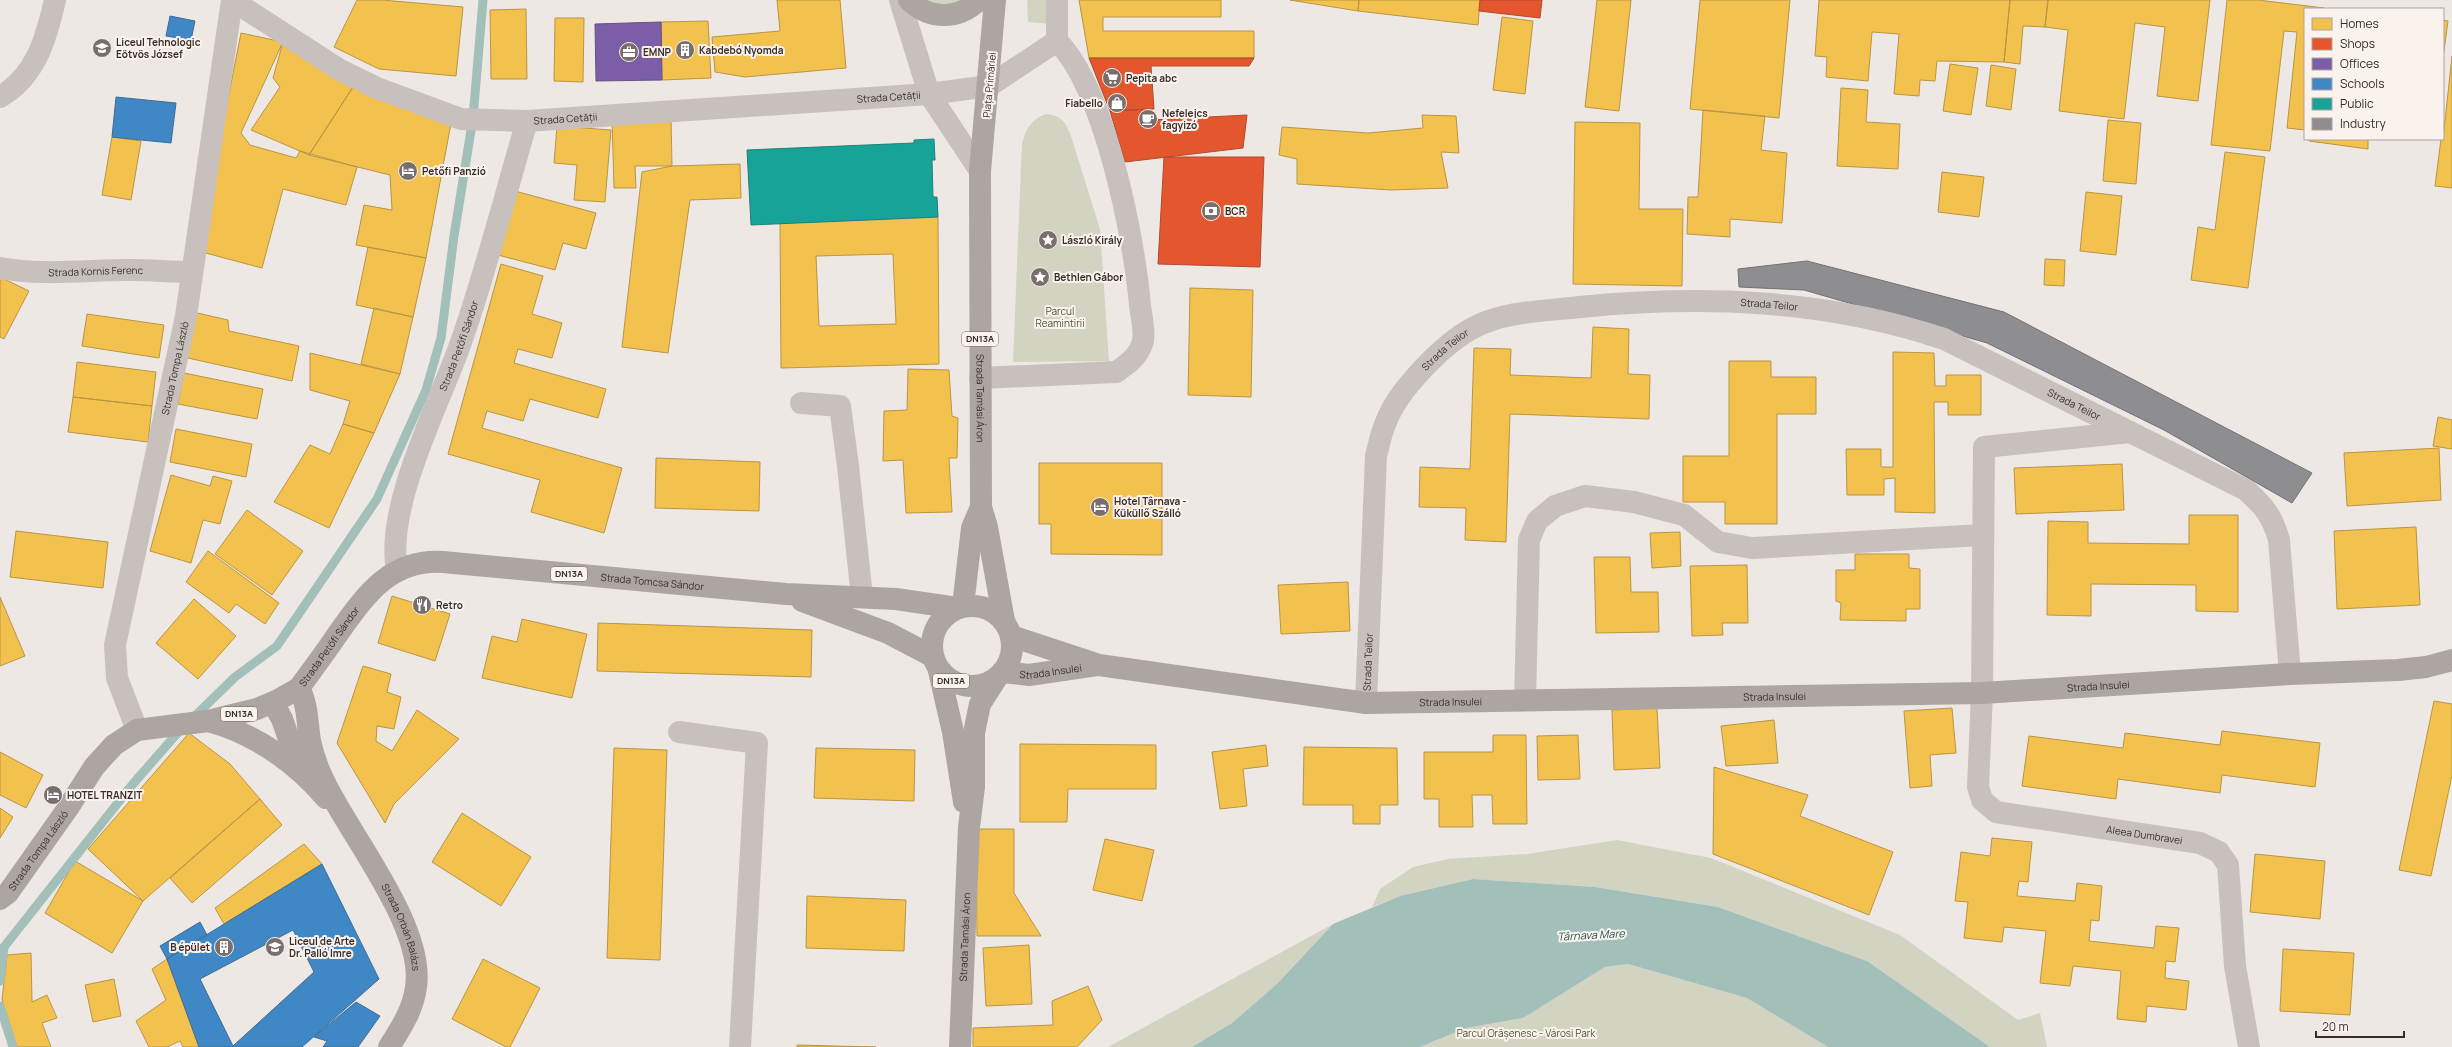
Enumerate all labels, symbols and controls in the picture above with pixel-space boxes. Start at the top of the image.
legend [2304,8,2444,140]
text: Homes [2340,15,2379,32]
place label: Liceul Tehnologic Eötvös József [116,35,201,61]
text: Shops [2340,35,2375,52]
school or university icon: Liceul Tehnologic Eötvös József [91,37,113,59]
building icon: Kabdebó Nyomda [674,39,696,61]
office icon: EMNP [618,41,640,63]
place label: Kabdebó Nyomda [699,43,784,57]
place label: EMNP [643,45,672,59]
street label: Piața Primăriei [979,52,999,118]
text: Offices [2340,55,2379,72]
supermarket icon: Pepita abc [1101,67,1123,89]
place label: Pepita abc [1126,71,1177,85]
text: Schools [2340,75,2384,92]
street label: Strada Cetății [856,88,921,106]
shop icon: Fiabello [1106,92,1128,114]
text: Public [2340,95,2374,112]
place label: Fiabello [1065,96,1103,110]
place label: Nefelejcs fagyizó [1162,106,1208,132]
cafe icon: Nefelejcs fagyizó [1137,108,1159,130]
street label: Strada Cetății [533,109,598,128]
text: Industry [2340,115,2386,132]
hotel icon: Petőfi Panzió [397,160,419,182]
place label: Petőfi Panzió [422,164,486,178]
bank icon: BCR [1200,200,1222,222]
place label: BCR [1225,204,1246,218]
place icon: László Király [1037,229,1059,251]
place label: László Király [1062,233,1123,247]
street label: Strada Kornis Ferenc [48,263,144,279]
place icon: Bethlen Gábor [1029,266,1051,288]
place label: Bethlen Gábor [1054,270,1123,284]
street label: Strada Teilor [1740,295,1799,314]
street label: Strada Petőfi Sándor [436,298,482,393]
park label: Parcul Reamintirii [1036,304,1084,330]
street label: Strada Tompa László [158,320,192,416]
street label: Strada Teilor [1418,325,1472,373]
road number: DN13A [962,332,998,346]
street label: Strada Tamási Áron [974,354,988,443]
street label: Strada Teilor [2045,385,2103,423]
place label: Hotel Târnava - Küküllő Szálló [1114,494,1186,520]
hotel icon: Hotel Târnava - Küküllő Szálló [1089,496,1111,518]
road number: DN13A [551,567,587,581]
street label: Strada Tomcsa Sándor [600,570,705,593]
restaurant icon: Retro [411,594,433,616]
place label: Retro [436,598,463,612]
street label: Strada Petőfi Sándor [295,603,363,689]
street label: Strada Teilor [1359,632,1376,691]
street label: Strada Insulei [1019,660,1083,682]
road number: DN13A [933,674,969,688]
street label: Strada Insulei [2067,677,2130,695]
street label: Strada Insulei [1743,689,1806,704]
street label: Strada Insulei [1419,694,1482,709]
road number: DN13A [221,707,257,721]
hotel icon: HOTEL TRANZIT [42,784,64,806]
place label: HOTEL TRANZIT [67,788,142,802]
street label: Strada Tompa László [5,808,71,893]
street label: Aleea Dumbravei [2105,822,2183,847]
street label: Strada Orbán Balázs [378,881,424,972]
street label: Strada Tamási Áron [956,892,973,982]
water label: Târnava Mare [1557,925,1626,944]
place label: Liceul de Arte Dr. Palló Imre [289,934,355,960]
building icon: B épület [213,936,235,958]
school or university icon: Liceul de Arte Dr. Palló Imre [264,936,286,958]
place label: B épület [170,940,210,954]
scale bar [2316,1013,2404,1039]
text: 20 m [2322,1018,2349,1035]
park label: Parcul Orășenesc - Városi Park [1457,1026,1596,1040]

